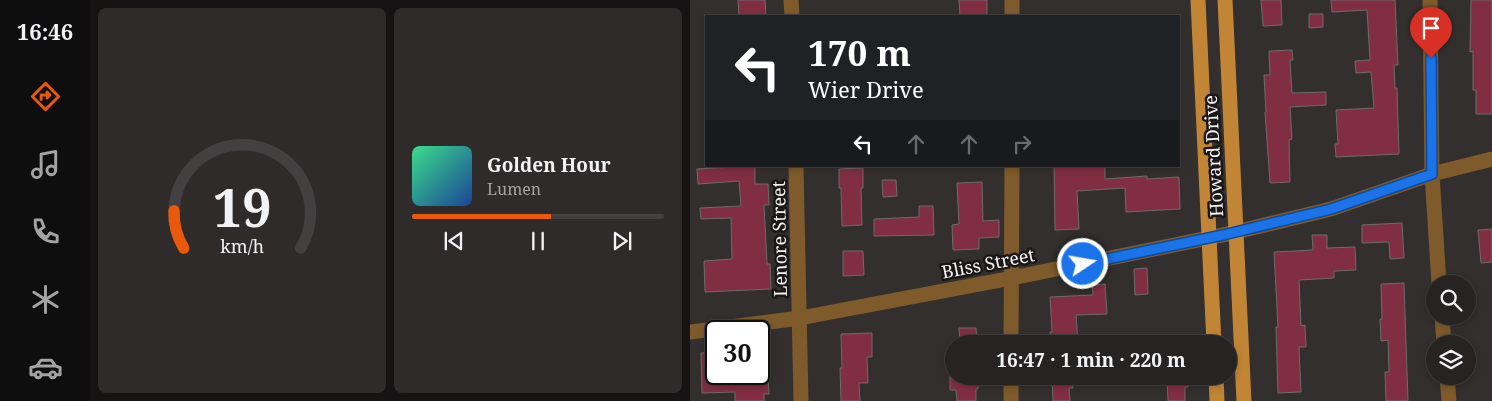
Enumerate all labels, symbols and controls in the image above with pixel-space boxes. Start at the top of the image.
pin [1410,7,1452,58]
icon: arrive [1417,14,1445,42]
text: 16:46 [17,16,73,46]
text: 170 m [808,29,911,76]
icon: left [725,35,790,100]
text: Wier Drive [808,74,924,104]
icon: directions [28,79,63,114]
street label: Howard Drive [1198,95,1228,217]
icon: left [849,130,877,158]
icon: ahead [902,130,930,158]
icon: ahead [955,130,983,158]
icon: right [1008,130,1036,158]
icon: music [28,147,63,182]
text: Golden Hour [487,152,611,178]
text: 19 [213,171,271,242]
text: Lumen [487,178,541,200]
street label: Lenore Street [766,181,792,297]
icon: phone [28,214,63,249]
icon: previous [440,227,468,255]
icon: pause [524,227,552,255]
icon: next [608,227,636,255]
text: km/h [220,234,264,258]
position arrow [1056,237,1108,289]
street label: Bliss Street [939,242,1037,284]
map controls [1426,275,1476,385]
button: search [1426,275,1476,325]
icon: climate [28,282,63,317]
speed limit sign: 30 [705,320,770,385]
button: layers [1426,335,1476,385]
text: 16:47 · 1 min · 220 m [996,347,1186,373]
icon: car [28,350,63,385]

